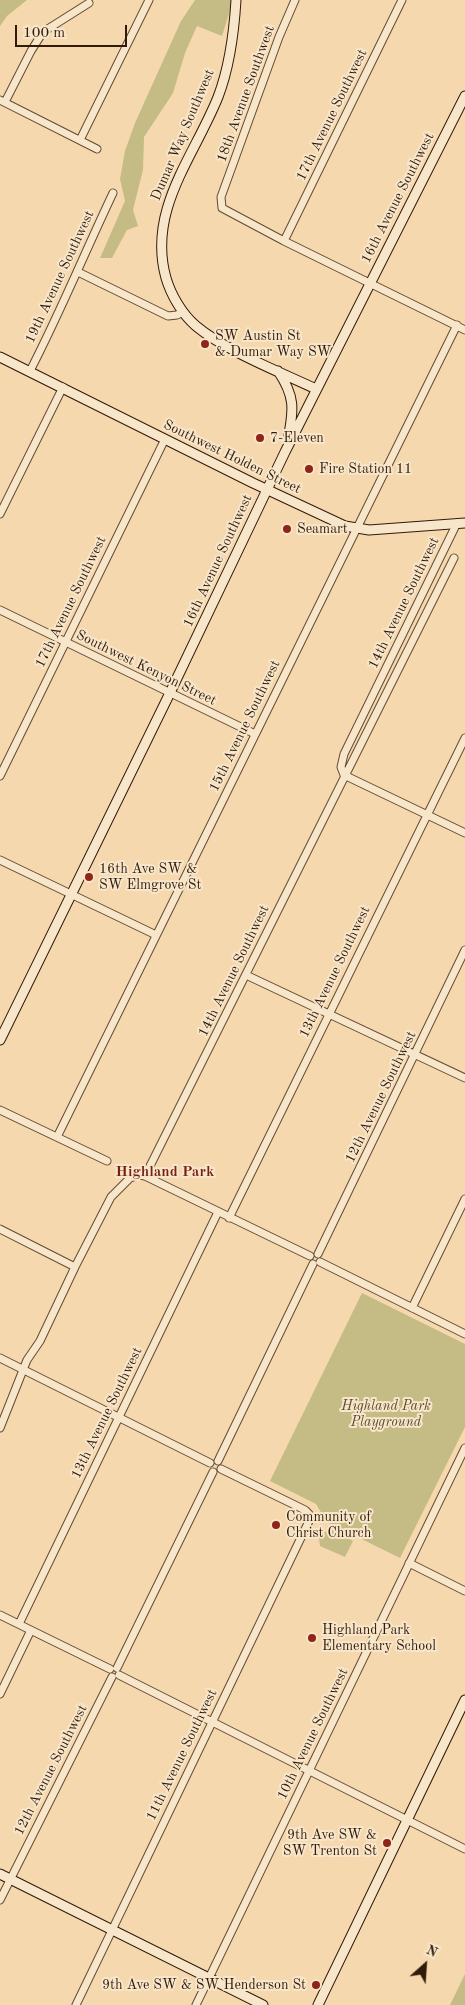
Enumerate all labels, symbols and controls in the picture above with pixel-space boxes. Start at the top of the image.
scale bar [18,15,130,47]
street label: 18th Avenue Southwest [213,23,279,165]
text: 100 m [23,26,65,41]
street label: 17th Avenue Southwest [293,46,371,184]
street label: Dumar Way Southwest [148,67,218,203]
street label: 16th Avenue Southwest [358,130,438,266]
street label: 19th Avenue Southwest [22,208,98,346]
place label: SW Austin St & Dumar Way SW [215,328,332,361]
marker: SW Austin St & Dumar Way SW [199,338,211,350]
street label: Southwest Holden Street [160,416,304,498]
place label: 7-Eleven [270,430,324,446]
marker: 7-Eleven [254,432,266,444]
place label: Fire Station 11 [319,461,412,477]
marker: Fire Station 11 [303,463,315,475]
street label: 16th Avenue Southwest [180,492,256,630]
place label: Seamart [297,521,348,537]
marker: Seamart [281,523,293,535]
street label: 17th Avenue Southwest [32,533,110,671]
street label: 14th Avenue Southwest [365,534,443,672]
street label: Southwest Kenyon Street [73,627,219,709]
street label: 15th Avenue Southwest [206,657,284,795]
place label: 16th Ave SW & SW Elmgrove St [99,861,201,894]
marker: 16th Ave SW & SW Elmgrove St [83,871,95,883]
street label: 14th Avenue Southwest [195,902,273,1040]
street label: 13th Avenue Southwest [296,903,374,1041]
street label: 12th Avenue Southwest [342,1028,420,1166]
district label: Highland Park [116,1163,214,1181]
street label: 13th Avenue Southwest [68,1344,146,1482]
park label: Highland Park Playground [341,1398,431,1430]
place label: Community of Christ Church [286,1509,371,1541]
marker: Community of Christ Church [270,1519,282,1531]
place label: Highland Park Elementary School [322,1622,436,1654]
marker: Highland Park Elementary School [306,1632,318,1644]
street label: 10th Avenue Southwest [274,1665,352,1803]
street label: 11th Avenue Southwest [143,1686,221,1824]
street label: 12th Avenue Southwest [11,1702,91,1838]
place label: 9th Ave SW & SW Trenton St [283,1827,377,1860]
marker: 9th Ave SW & SW Trenton St [381,1837,393,1849]
north arrow [400,1940,450,1990]
text: N [424,1943,439,1960]
place label: 9th Ave SW & SW Henderson St [102,1977,306,1993]
marker: 9th Ave SW & SW Henderson St [310,1979,322,1991]

